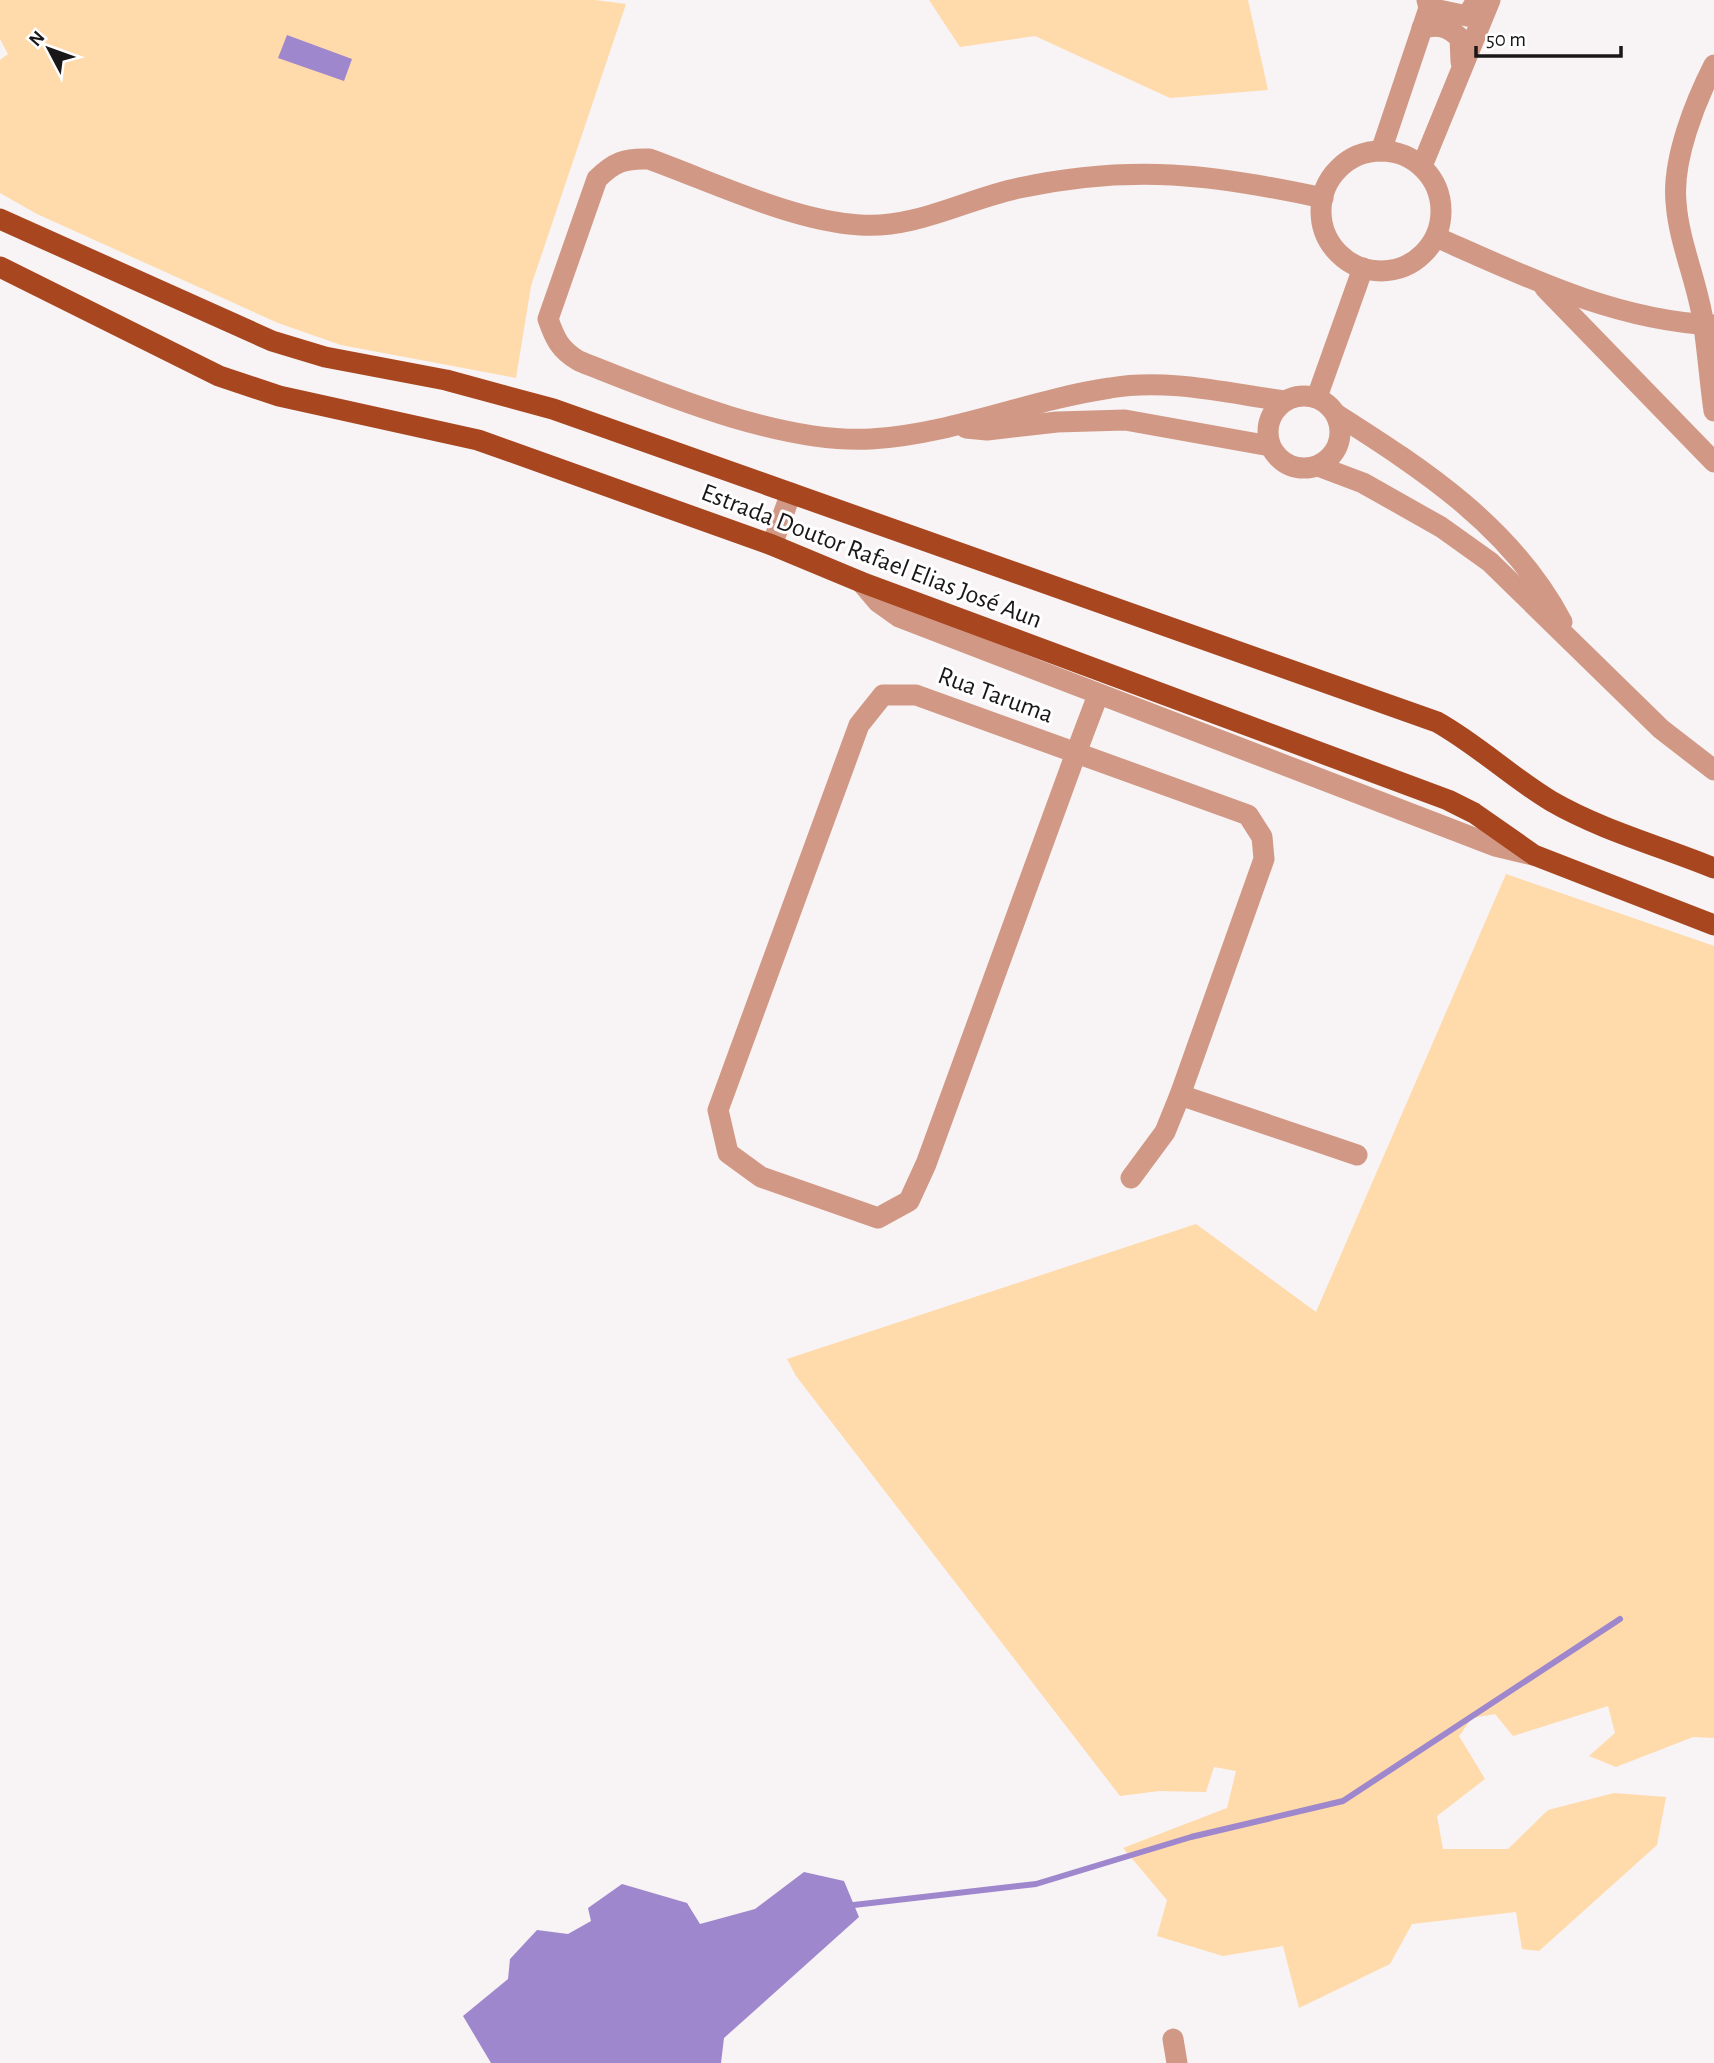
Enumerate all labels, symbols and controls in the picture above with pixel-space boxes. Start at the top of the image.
north arrow [14,14,84,84]
scale bar [1476,14,1621,58]
text: N [26,28,49,50]
text: 50 m [1486,29,1526,50]
street label: Estrada Doutor Rafael Elias José Aun [698,479,1046,633]
street label: Rua Taruma [935,662,1057,728]

